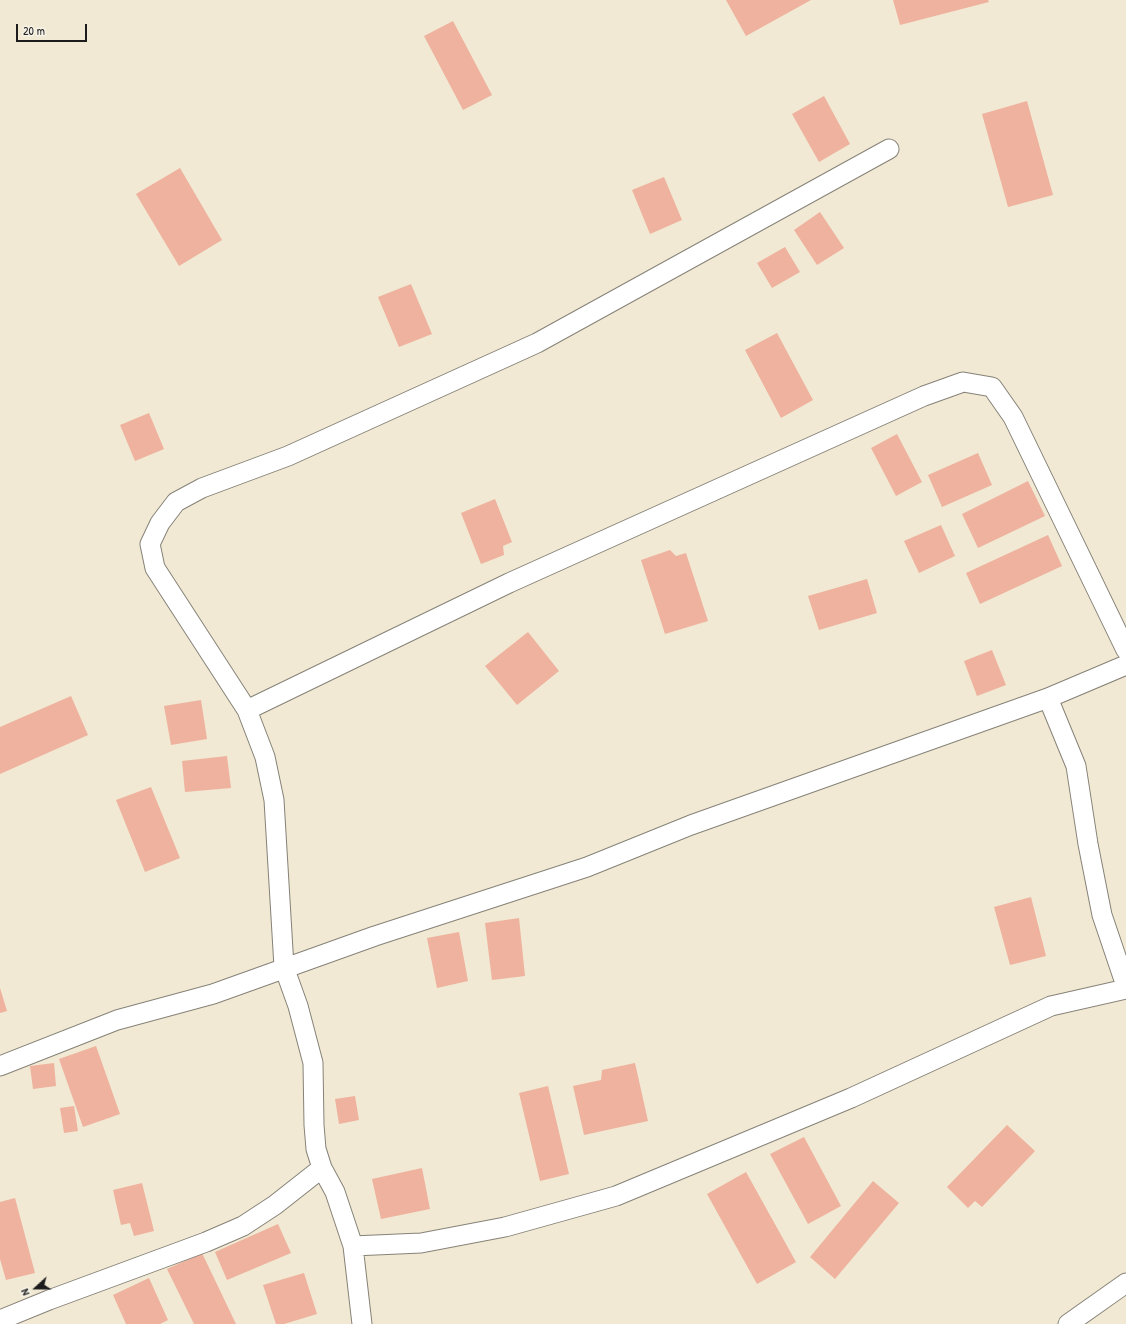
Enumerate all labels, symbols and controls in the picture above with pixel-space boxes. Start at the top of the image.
scale bar [18,16,89,42]
text: 20 m [23,22,45,39]
north arrow [16,1268,56,1308]
text: N [17,1287,32,1298]

